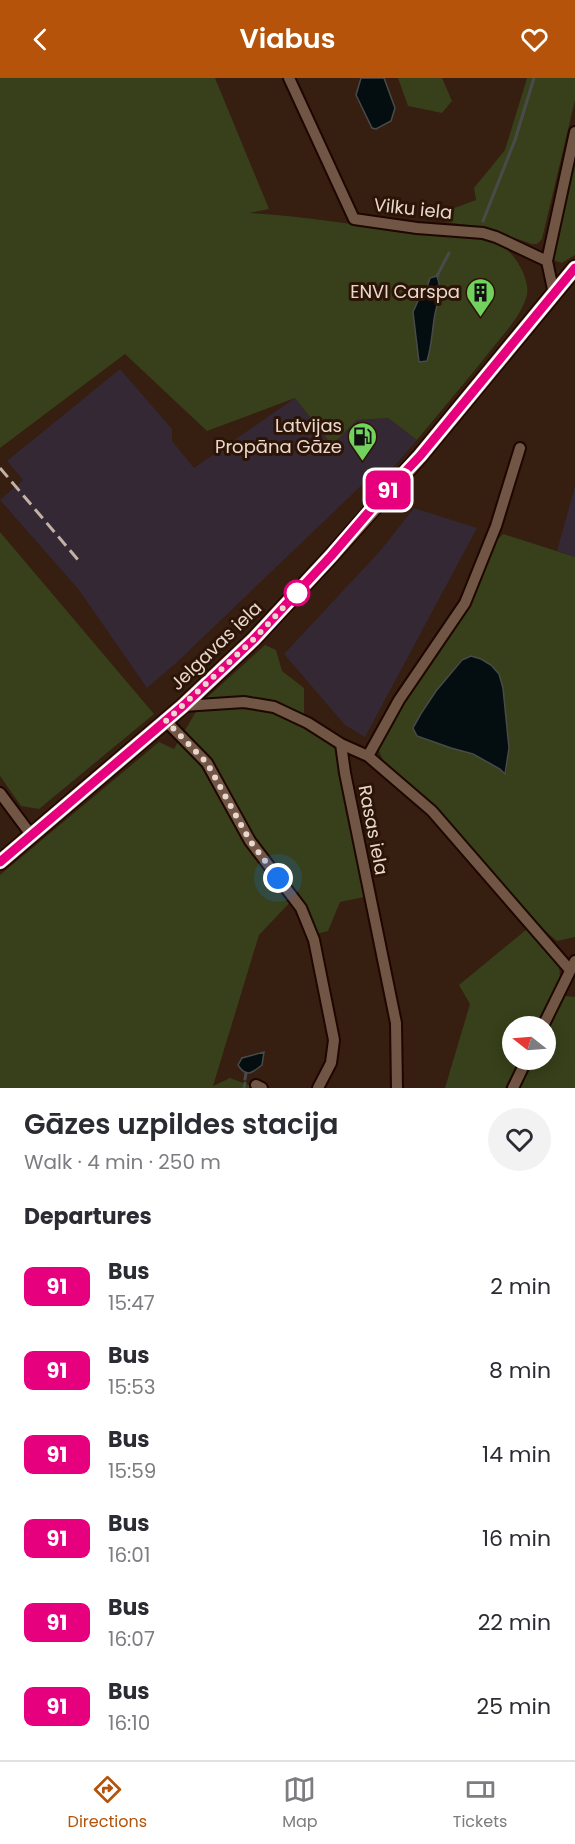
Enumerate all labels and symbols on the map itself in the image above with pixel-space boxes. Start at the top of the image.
street label: Vilku iela [373,192,454,225]
building icon: ENVI Carspa [465,276,497,318]
place label: ENVI Carspa [350,279,460,304]
place label: Latvijas Propāna Gāze [215,413,342,459]
fuel station icon: Latvijas Propāna Gāze [347,420,379,462]
line badge: 91 [361,470,415,510]
unlabelled marker [284,580,310,606]
street label: Jelgavas iela [164,596,267,696]
street label: Rasas iela [353,783,394,877]
your location [263,863,293,893]
north arrow [502,1016,556,1070]

